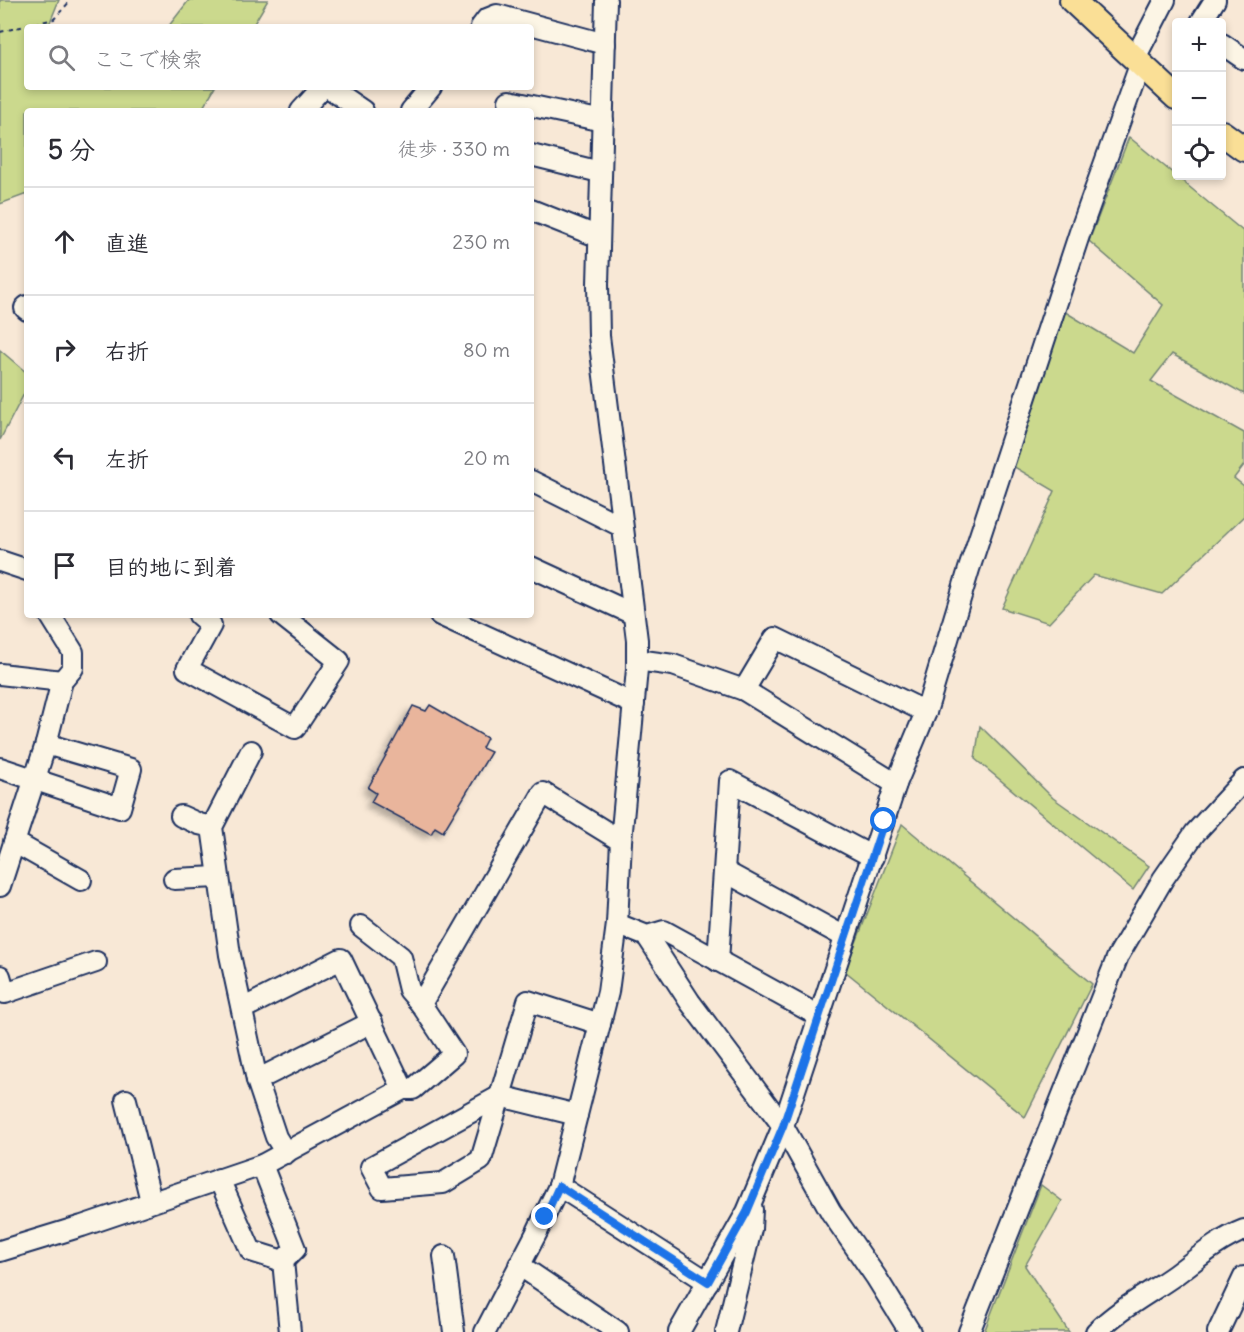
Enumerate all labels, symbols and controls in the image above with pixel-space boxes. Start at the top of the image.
map controls [1172,18,1226,180]
button: + [1172,18,1226,72]
search box [24,24,534,90]
icon: search [45,41,78,74]
text: ここで検索 [93,45,203,73]
button: − [1172,72,1226,126]
button: locate [1172,126,1226,180]
text: 5 分 [48,133,95,166]
text: 徒歩 · 330 m [398,136,510,161]
icon: ahead [48,225,81,258]
text: 直進 [105,229,149,257]
text: 230 m [452,229,510,254]
icon: right [48,333,81,366]
text: 右折 [105,337,149,365]
text: 80 m [463,337,510,362]
icon: left [48,441,81,474]
text: 左折 [105,445,149,473]
text: 20 m [464,445,510,470]
icon: arrive [48,549,81,582]
text: 目的地に到着 [105,553,237,581]
route start [870,807,896,833]
route end [531,1203,557,1229]

